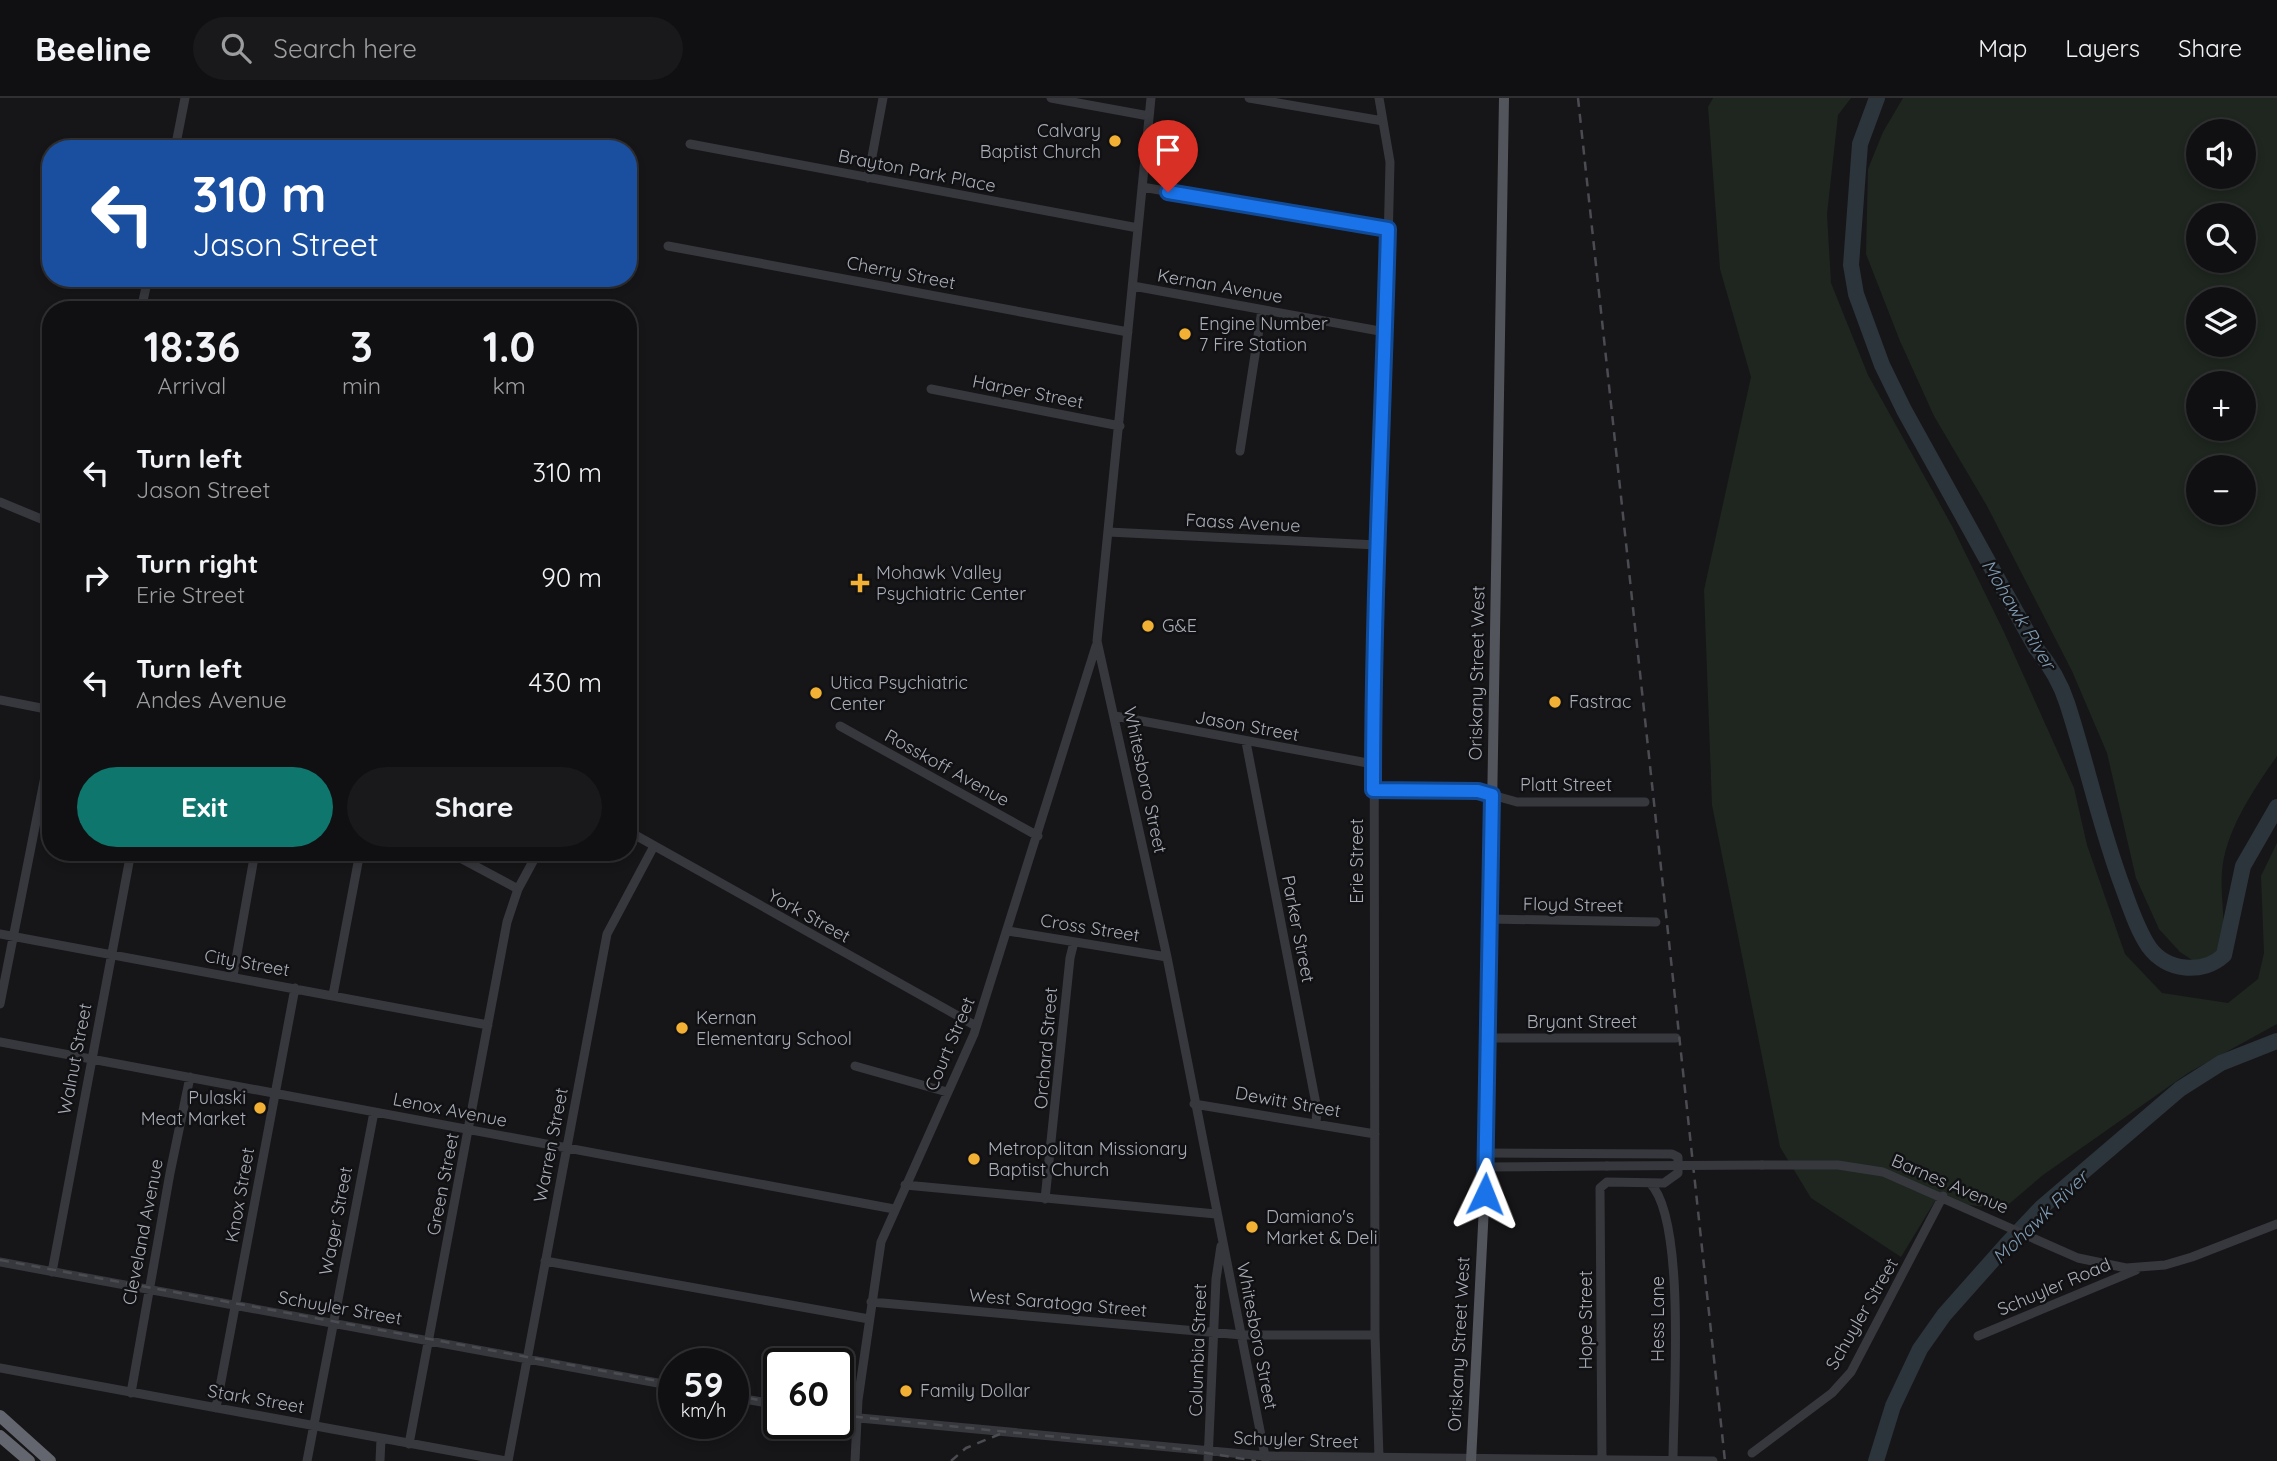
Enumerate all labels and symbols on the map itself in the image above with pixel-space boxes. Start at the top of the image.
place label: Calvary Baptist Church [980,119,1101,163]
pin [1138,120,1198,192]
marker: Calvary Baptist Church [1107,133,1123,149]
street label: Brayton Park Place [836,144,998,197]
street label: Cherry Street [845,251,957,294]
street label: Kernan Avenue [1156,263,1285,308]
place label: Engine Number 7 Fire Station [1199,312,1328,356]
marker: Engine Number 7 Fire Station [1177,326,1193,342]
street label: Harper Street [970,369,1086,414]
street label: Faass Avenue [1185,508,1301,537]
water label: Mohawk River [1977,555,2063,676]
place label: Mohawk Valley Psychiatric Center [876,561,1026,605]
marker: Mohawk Valley Psychiatric Center [850,573,870,593]
street label: Oriskany Street West [1463,585,1490,761]
place label: G&E [1162,614,1197,637]
marker: G&E [1140,618,1156,634]
place label: Utica Psychiatric Center [830,671,968,715]
marker: Utica Psychiatric Center [808,685,824,701]
place label: Fastrac [1569,690,1631,713]
marker: Fastrac [1547,694,1563,710]
street label: Whitesboro Street [1119,704,1172,855]
street label: Jason Street [1193,705,1301,746]
street label: Rosskoff Avenue [881,724,1014,811]
street label: Platt Street [1520,773,1612,796]
street label: Erie Street [1345,818,1368,904]
street label: Parker Street [1277,873,1320,985]
street label: York Street [764,883,855,948]
street label: Floyd Street [1523,892,1623,917]
street label: Cross Street [1039,908,1141,947]
street label: City Street [203,944,291,981]
street label: Orchard Street [1029,986,1062,1110]
street label: Court Street [919,993,980,1094]
street label: Walnut Street [52,1001,97,1117]
place label: Kernan Elementary School [696,1006,852,1050]
street label: Bryant Street [1527,1010,1637,1033]
marker: Kernan Elementary School [674,1020,690,1036]
street label: Dewitt Street [1233,1081,1343,1122]
place label: Pulaski Meat Market [141,1086,246,1130]
street label: Warren Street [528,1086,573,1204]
street label: Lenox Avenue [391,1087,509,1132]
marker: Pulaski Meat Market [252,1100,268,1116]
street label: Green Street [421,1131,464,1237]
place label: Metropolitan Missionary Baptist Church [988,1137,1187,1181]
street label: Knox Street [220,1146,259,1244]
street label: Barnes Avenue [1888,1149,2012,1219]
marker: Metropolitan Missionary Baptist Church [966,1151,982,1167]
street label: Cleveland Avenue [117,1157,168,1307]
position arrow [1448,1157,1522,1231]
water label: Mohawk River [1987,1163,2095,1269]
street label: Wager Street [314,1165,357,1277]
place label: Damiano's Market & Deli [1266,1205,1378,1249]
marker: Damiano's Market & Deli [1244,1219,1260,1235]
street label: Schuyler Road [1994,1252,2114,1321]
street label: Schuyler Street [1820,1254,1903,1374]
street label: Oriskany Street West [1442,1256,1475,1432]
street label: Whitesboro Street [1232,1260,1283,1411]
street label: Hope Street [1574,1270,1597,1370]
street label: Hess Lane [1646,1276,1669,1362]
street label: West Saratoga Street [968,1283,1148,1322]
street label: Columbia Street [1184,1283,1211,1417]
street label: Schuyler Street [276,1285,404,1330]
speed limit sign: 60 [763,1348,854,1439]
street label: Stark Street [206,1379,306,1418]
place label: Family Dollar [920,1379,1030,1402]
marker: Family Dollar [898,1383,914,1399]
street label: Schuyler Street [1233,1426,1359,1453]

